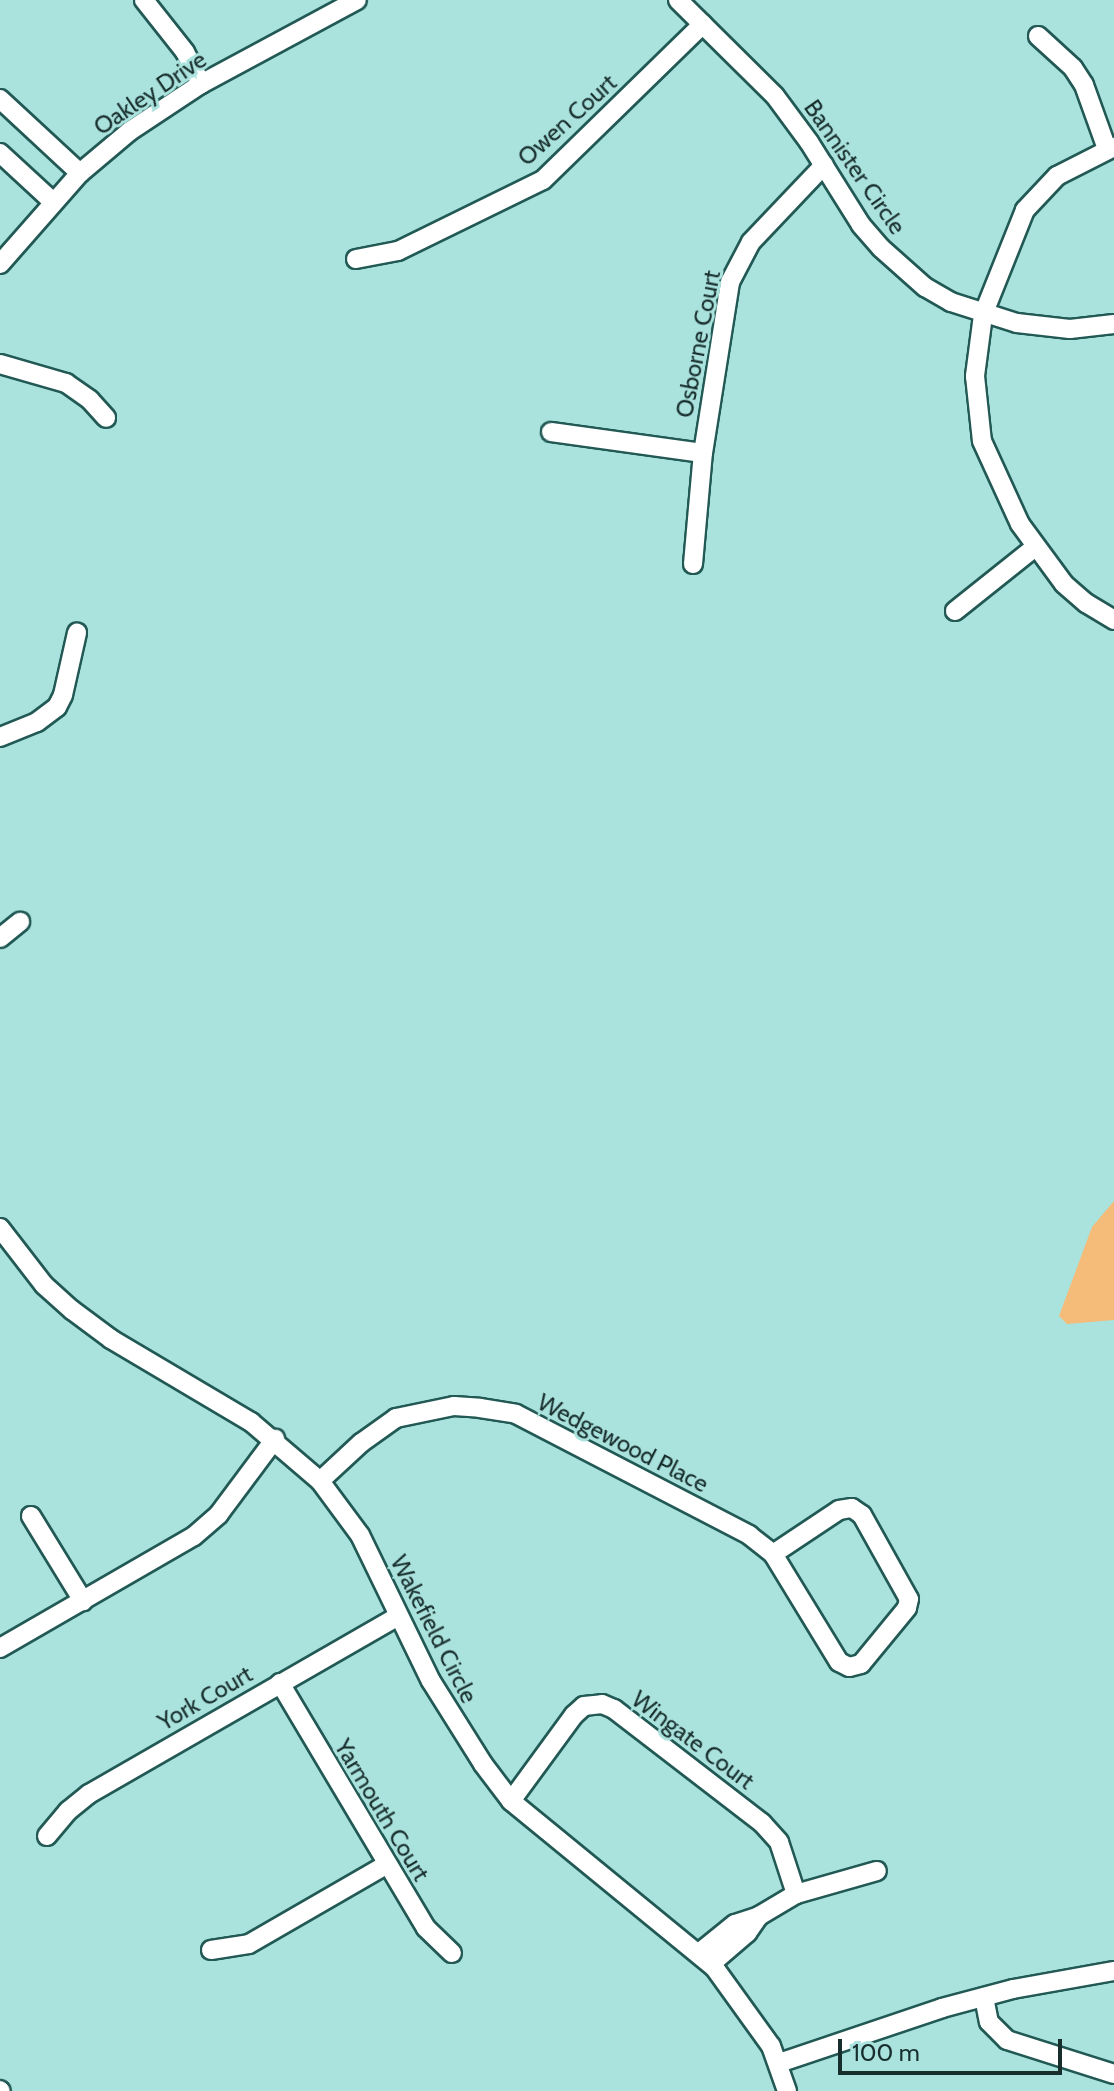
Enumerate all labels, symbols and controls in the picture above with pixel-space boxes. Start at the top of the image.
street label: Oakley Drive [88,45,212,141]
street label: Owen Court [512,68,622,172]
street label: Bannister Circle [798,94,912,240]
street label: Osborne Court [670,268,726,420]
street label: Wedgewood Place [533,1388,713,1498]
street label: Wakefield Circle [384,1550,484,1708]
street label: York Court [153,1659,257,1737]
street label: Wingate Court [626,1685,760,1795]
street label: Yarmouth Court [328,1734,436,1886]
scale bar [842,2023,1066,2073]
text: 100 m [852,2038,920,2067]

